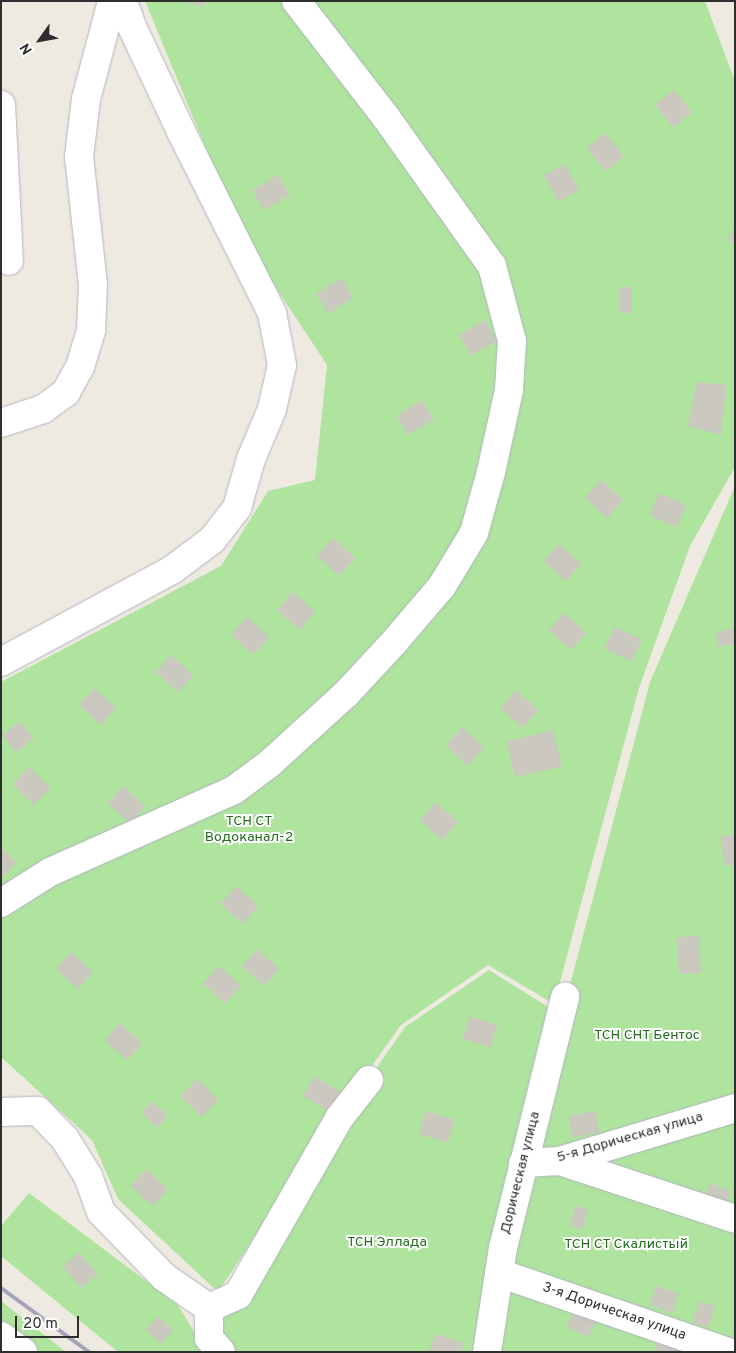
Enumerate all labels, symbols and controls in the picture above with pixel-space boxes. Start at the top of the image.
north arrow [15,15,65,65]
text: N [17,39,37,57]
park label: ТСН СТ Водоканал-2 [205,814,293,846]
park label: ТСН СНТ Бентос [594,1028,700,1044]
street label: 5-я Дорическая улица [555,1109,705,1167]
street label: Дорическая улица [498,1110,544,1236]
park label: ТСН Эллада [347,1235,427,1251]
park label: ТСН СТ Скалистый [564,1237,688,1253]
street label: 3-я Дорическая улица [540,1280,688,1344]
scale bar [18,1306,81,1338]
text: 20 m [23,1315,58,1334]

